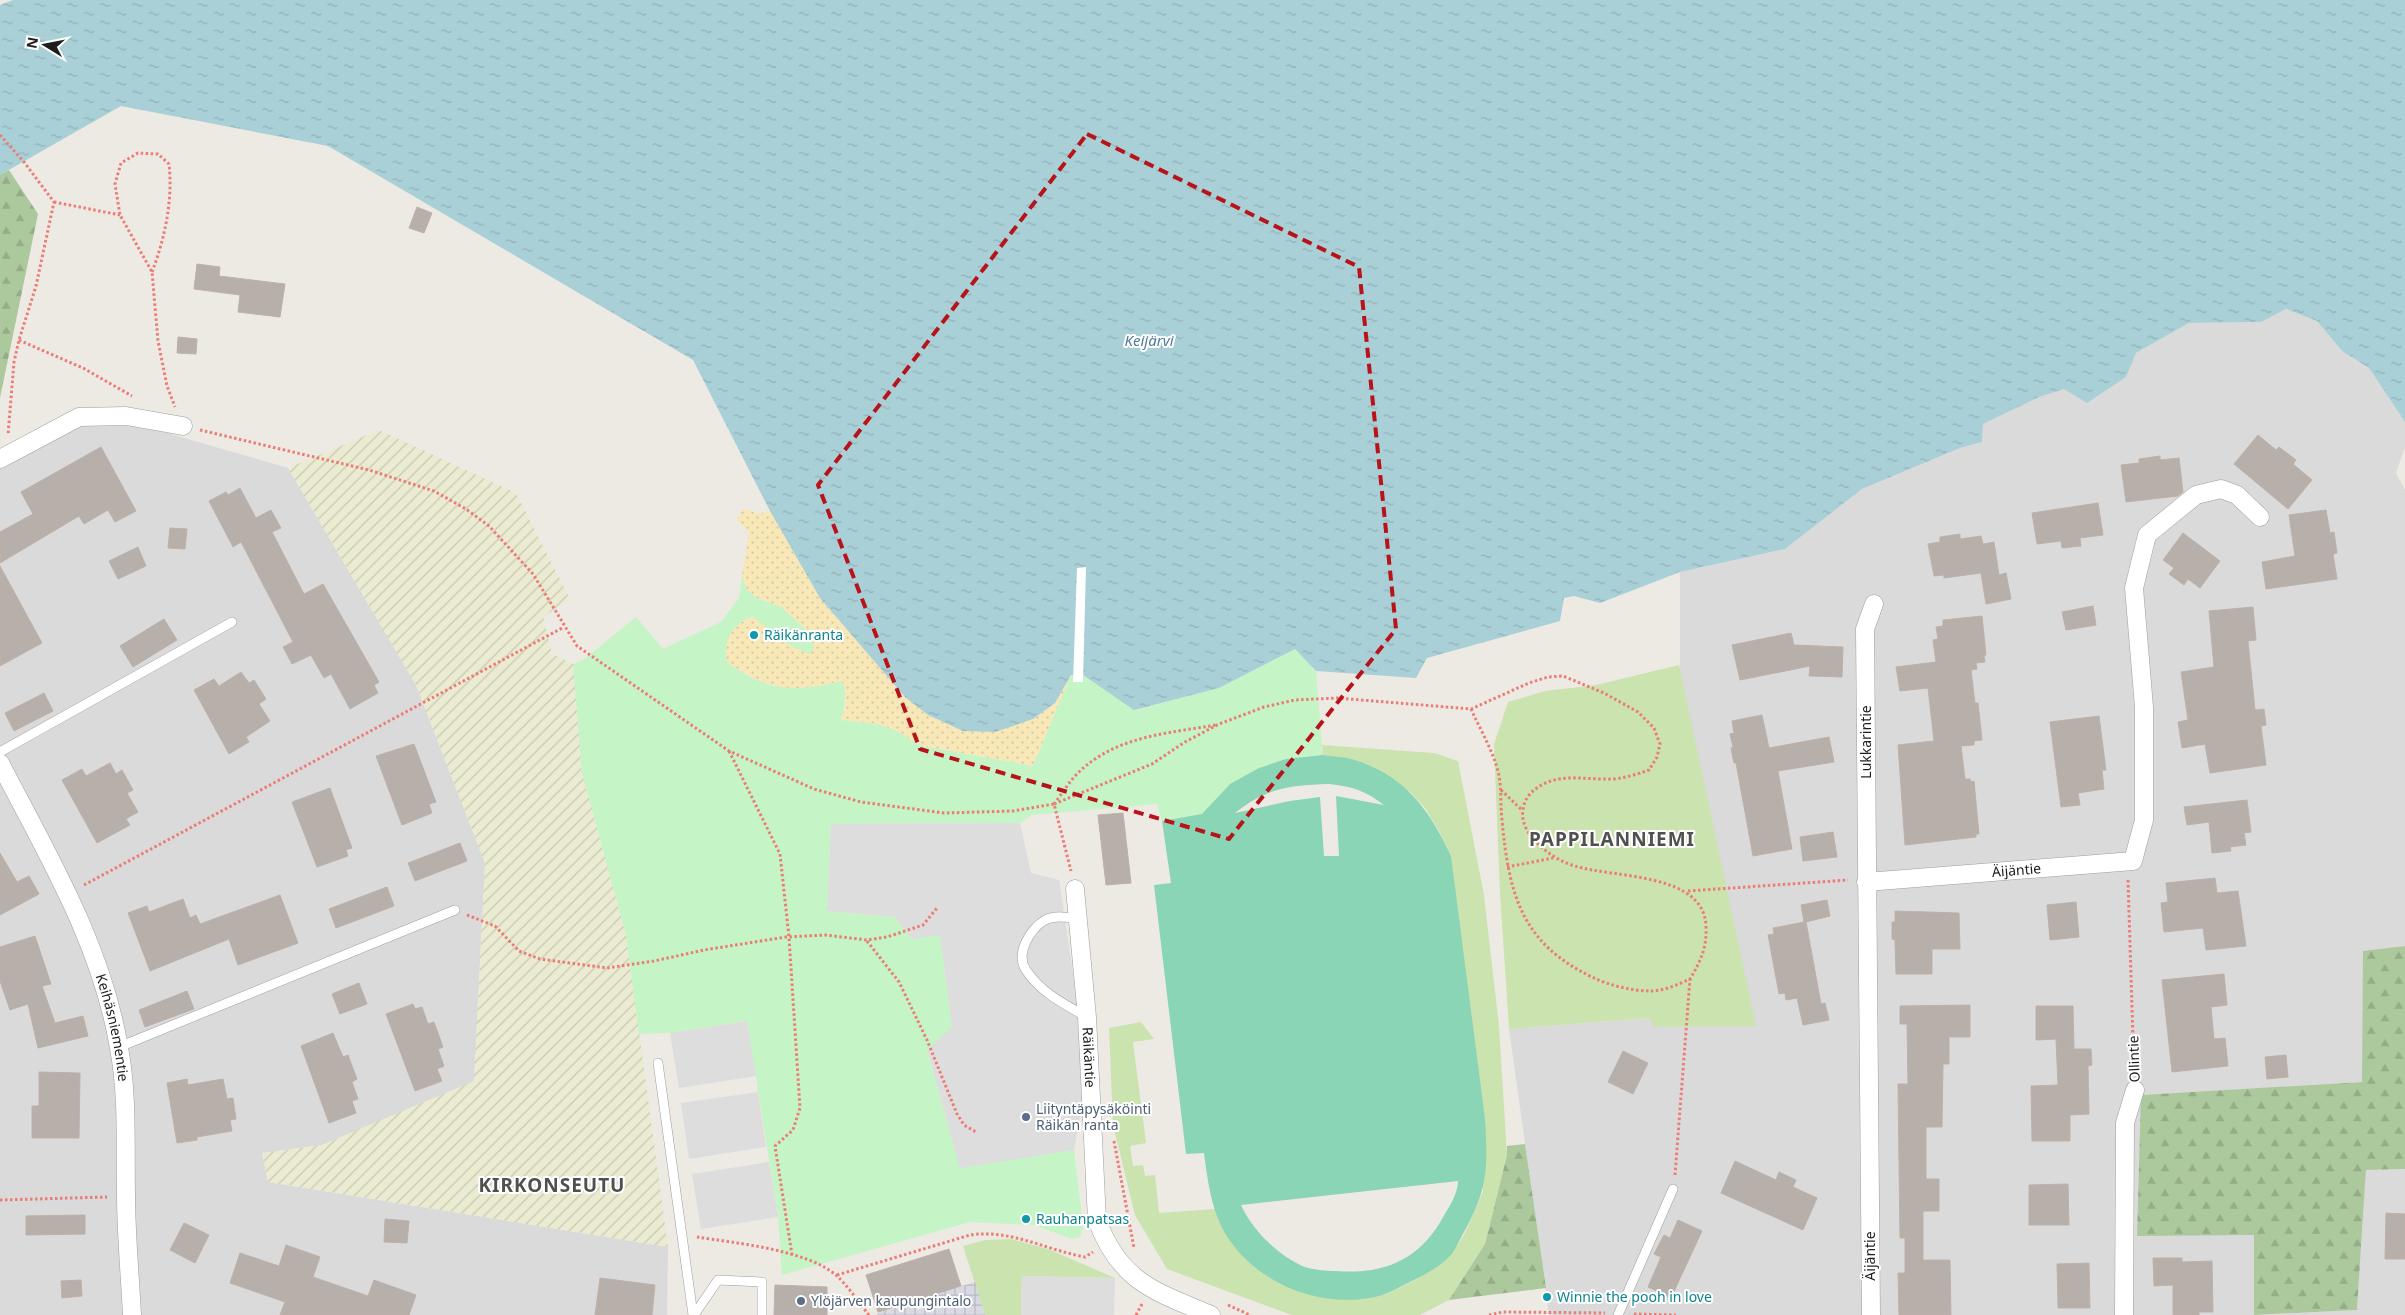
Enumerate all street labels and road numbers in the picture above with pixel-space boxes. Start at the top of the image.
street label: Lukkarintie [1856,705,1875,779]
street label: Äijäntie [1991,858,2042,881]
street label: Keihäsniementie [92,971,133,1082]
street label: Räikäntie [1079,1027,1100,1088]
street label: Ollintie [2123,1035,2144,1083]
street label: Äijäntie [1860,1231,1879,1281]

